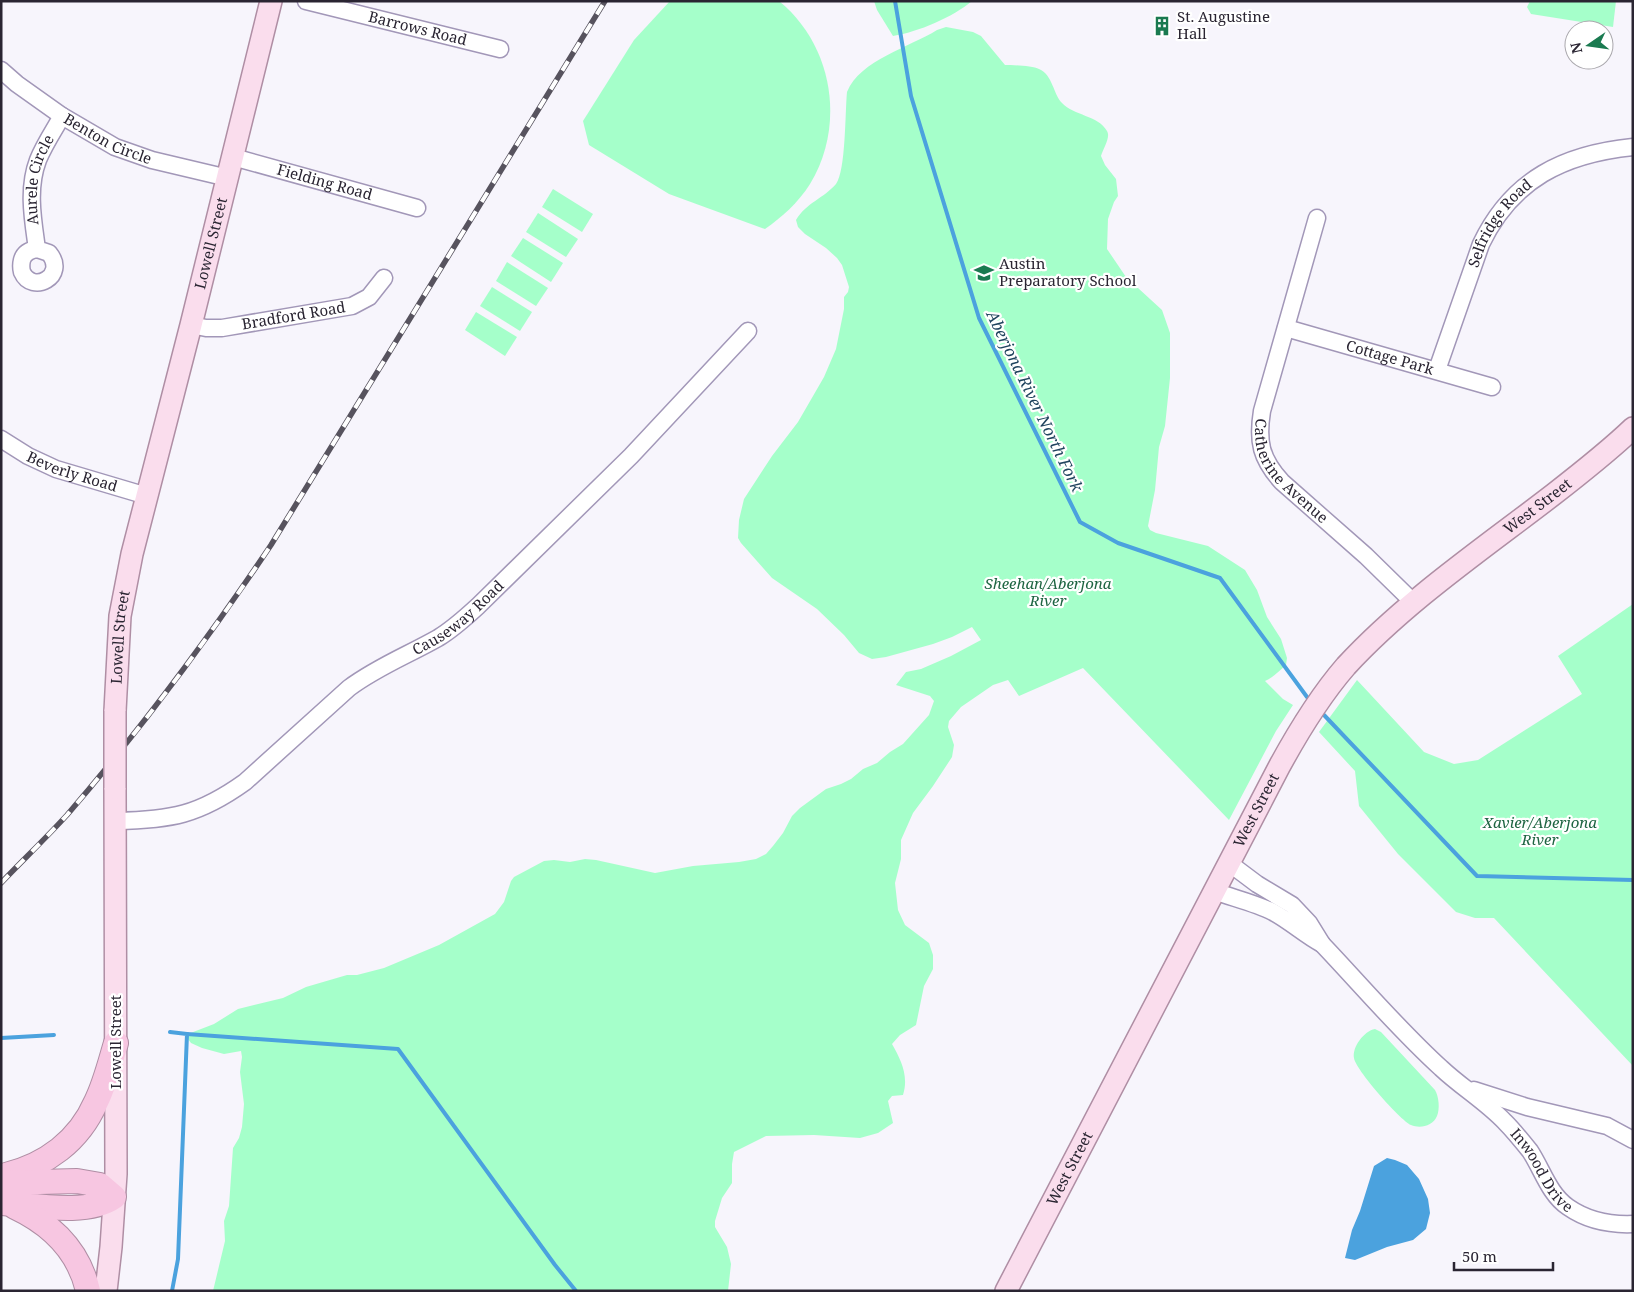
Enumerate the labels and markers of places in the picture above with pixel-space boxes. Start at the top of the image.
place label: St. Augustine Hall [1177,6,1270,43]
building icon: St. Augustine Hall [1151,15,1173,37]
place label: Austin Preparatory School [999,253,1137,290]
school or university icon: Austin Preparatory School [973,262,995,284]

